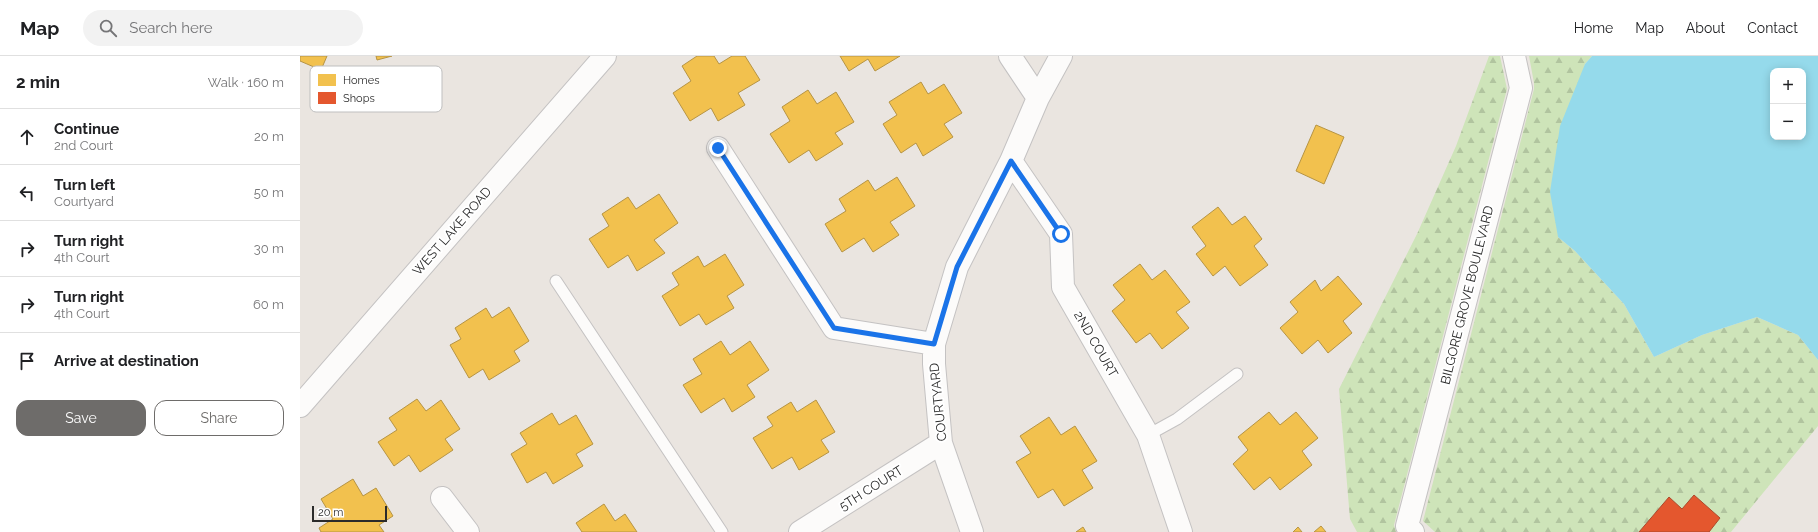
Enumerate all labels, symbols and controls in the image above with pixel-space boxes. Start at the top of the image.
search box [83,10,363,46]
text: Map [20,17,59,39]
icon: search [97,17,119,39]
text: Search here [129,19,213,37]
text: Home [1574,20,1613,36]
text: Map [1635,20,1664,36]
text: About [1686,20,1725,36]
text: Contact [1747,20,1798,36]
legend [310,66,442,112]
map controls [1770,68,1806,140]
button: + [1770,68,1806,104]
text: 2 min [16,72,60,92]
text: Homes [343,74,379,87]
text: Walk · 160 m [208,75,284,90]
text: Shops [343,92,375,105]
button: − [1770,104,1806,140]
text: Continue [54,120,119,138]
icon: ahead [16,126,38,148]
text: 20 m [254,129,284,144]
text: 2nd Court [54,138,113,153]
route end [709,139,727,157]
text: Turn left [54,176,115,194]
icon: left [16,182,38,204]
street label: WEST LAKE ROAD [410,184,494,278]
text: 50 m [254,185,284,200]
text: Courtyard [54,194,114,209]
street label: BILGORE GROVE BOULEVARD [1438,204,1496,386]
route start [1052,225,1070,243]
text: Turn right [54,232,124,250]
icon: right [16,238,38,260]
text: 30 m [254,241,284,256]
text: 4th Court [54,250,110,265]
text: Turn right [54,288,124,306]
icon: right [16,294,38,316]
text: 60 m [253,297,284,312]
text: 4th Court [54,306,110,321]
street label: 2ND COURT [1071,308,1121,380]
icon: arrive [16,350,38,372]
text: Arrive at destination [54,352,199,370]
street label: COURTYARD [926,362,950,442]
button: Save [16,400,146,436]
button: Share [154,400,284,436]
street label: 5TH COURT [836,462,906,514]
scale bar [312,504,387,523]
text: 20 m [318,506,343,519]

